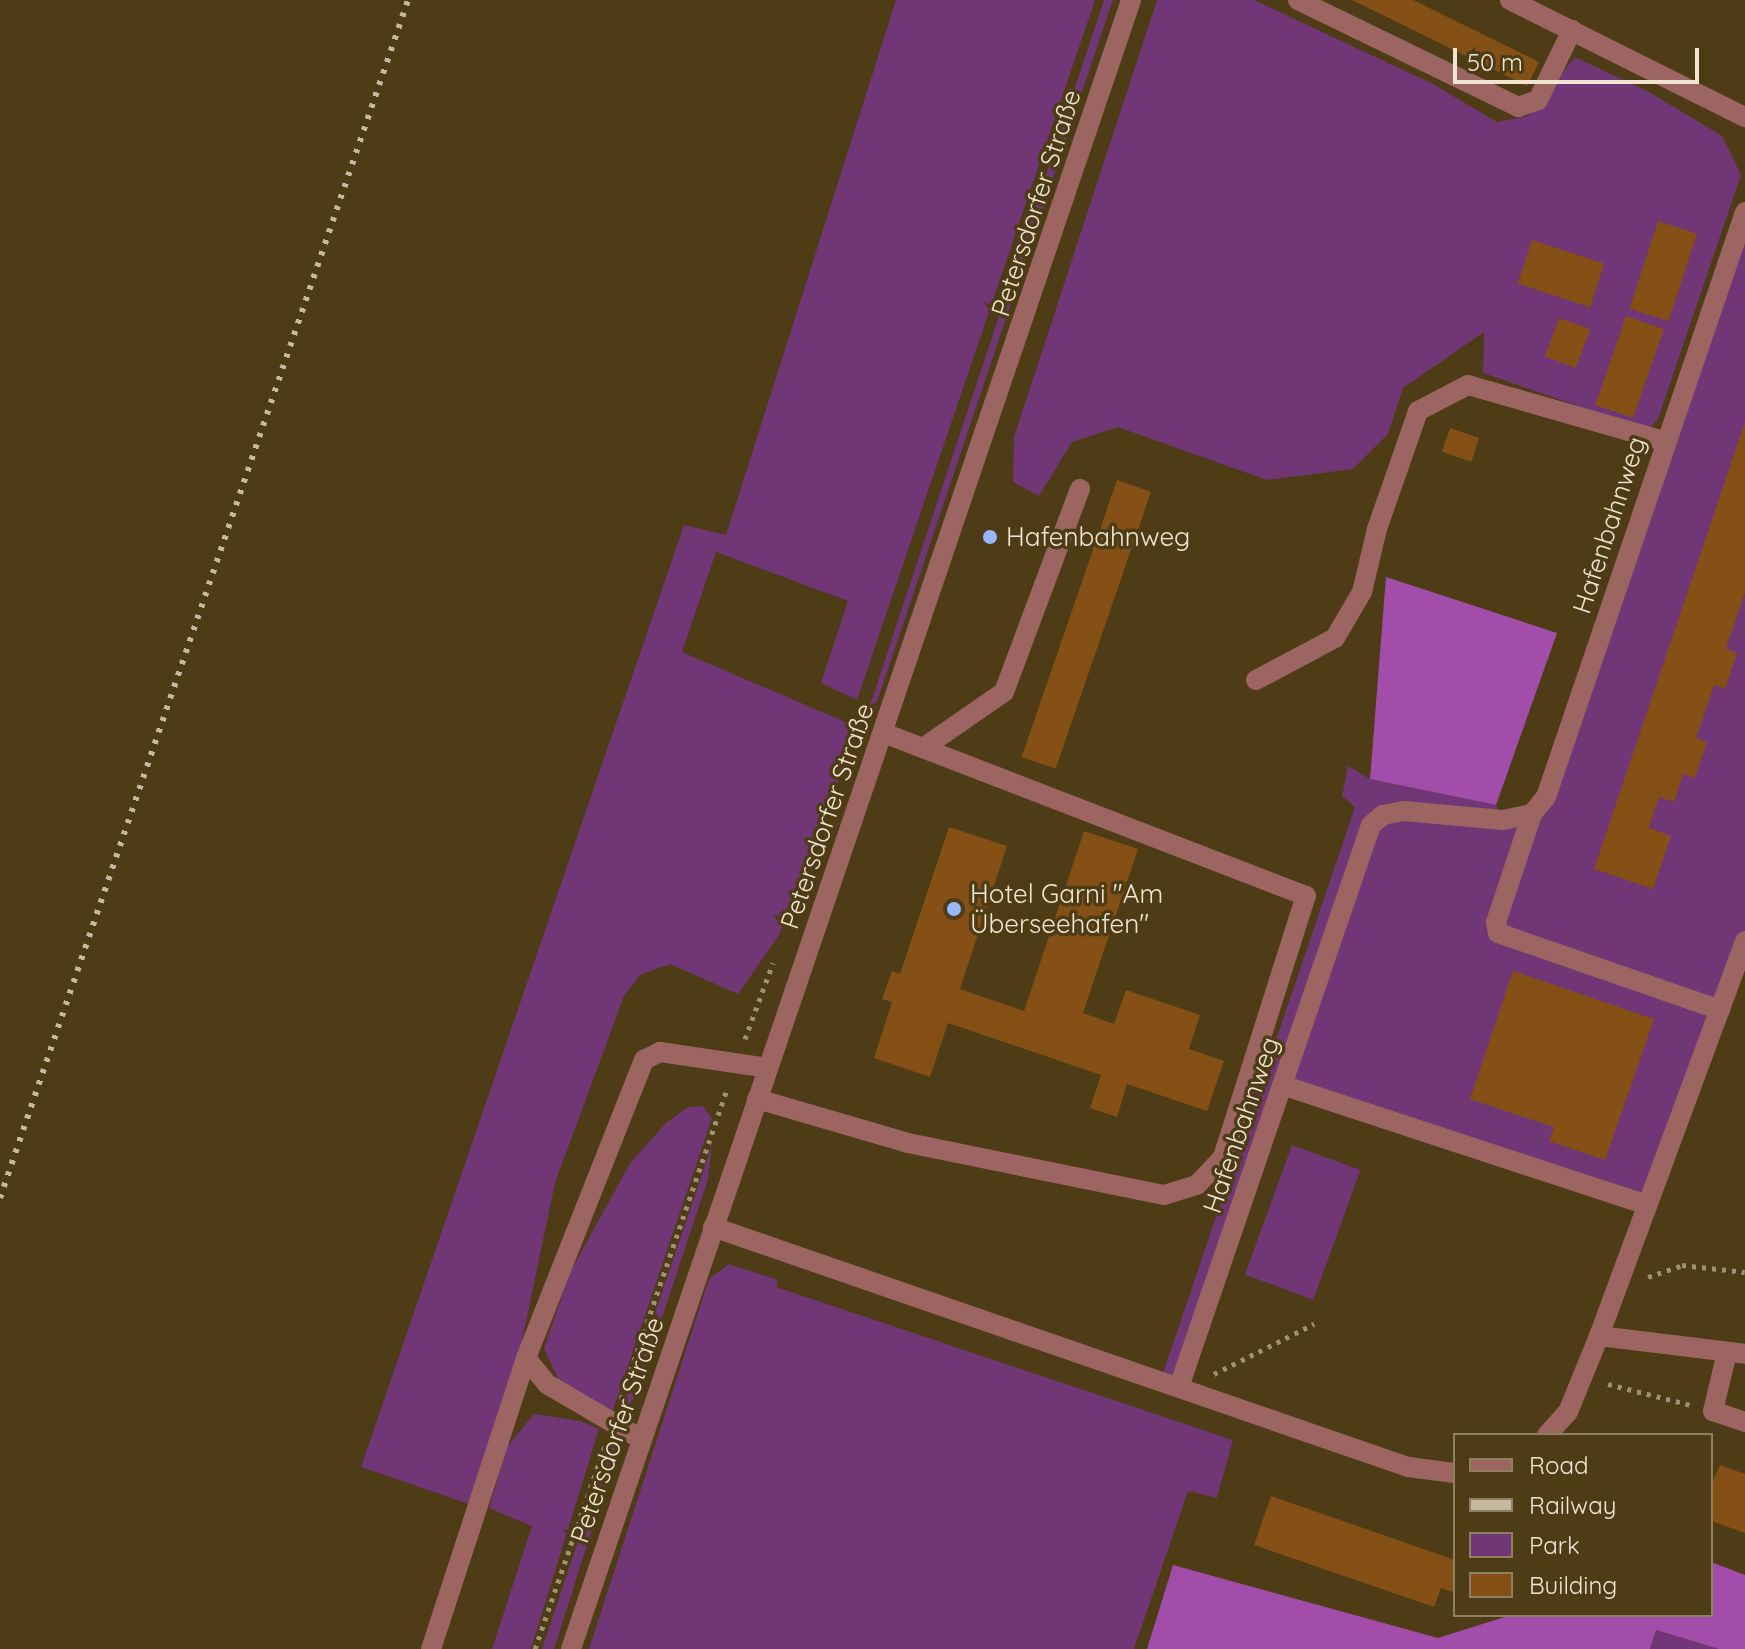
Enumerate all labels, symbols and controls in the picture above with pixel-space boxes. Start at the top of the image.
scale bar [1457,32,1703,82]
text: 50 m [1467,47,1523,77]
street label: Petersdorfer Straße [985,86,1087,320]
street label: Hafenbahnweg [1566,433,1652,617]
place label: Hafenbahnweg [1006,521,1190,553]
marker: Hafenbahnweg [981,528,999,546]
street label: Petersdorfer Straße [774,699,880,933]
place label: Hotel Garni "Am Überseehafen" [970,878,1163,940]
marker: Hotel Garni "Am Überseehafen" [945,900,963,918]
street label: Hafenbahnweg [1196,1033,1286,1217]
street label: Petersdorfer Straße [564,1313,670,1547]
legend [1453,1433,1713,1617]
text: Road [1529,1450,1589,1480]
text: Railway [1529,1490,1616,1520]
text: Park [1529,1530,1580,1560]
text: Building [1529,1570,1617,1600]

